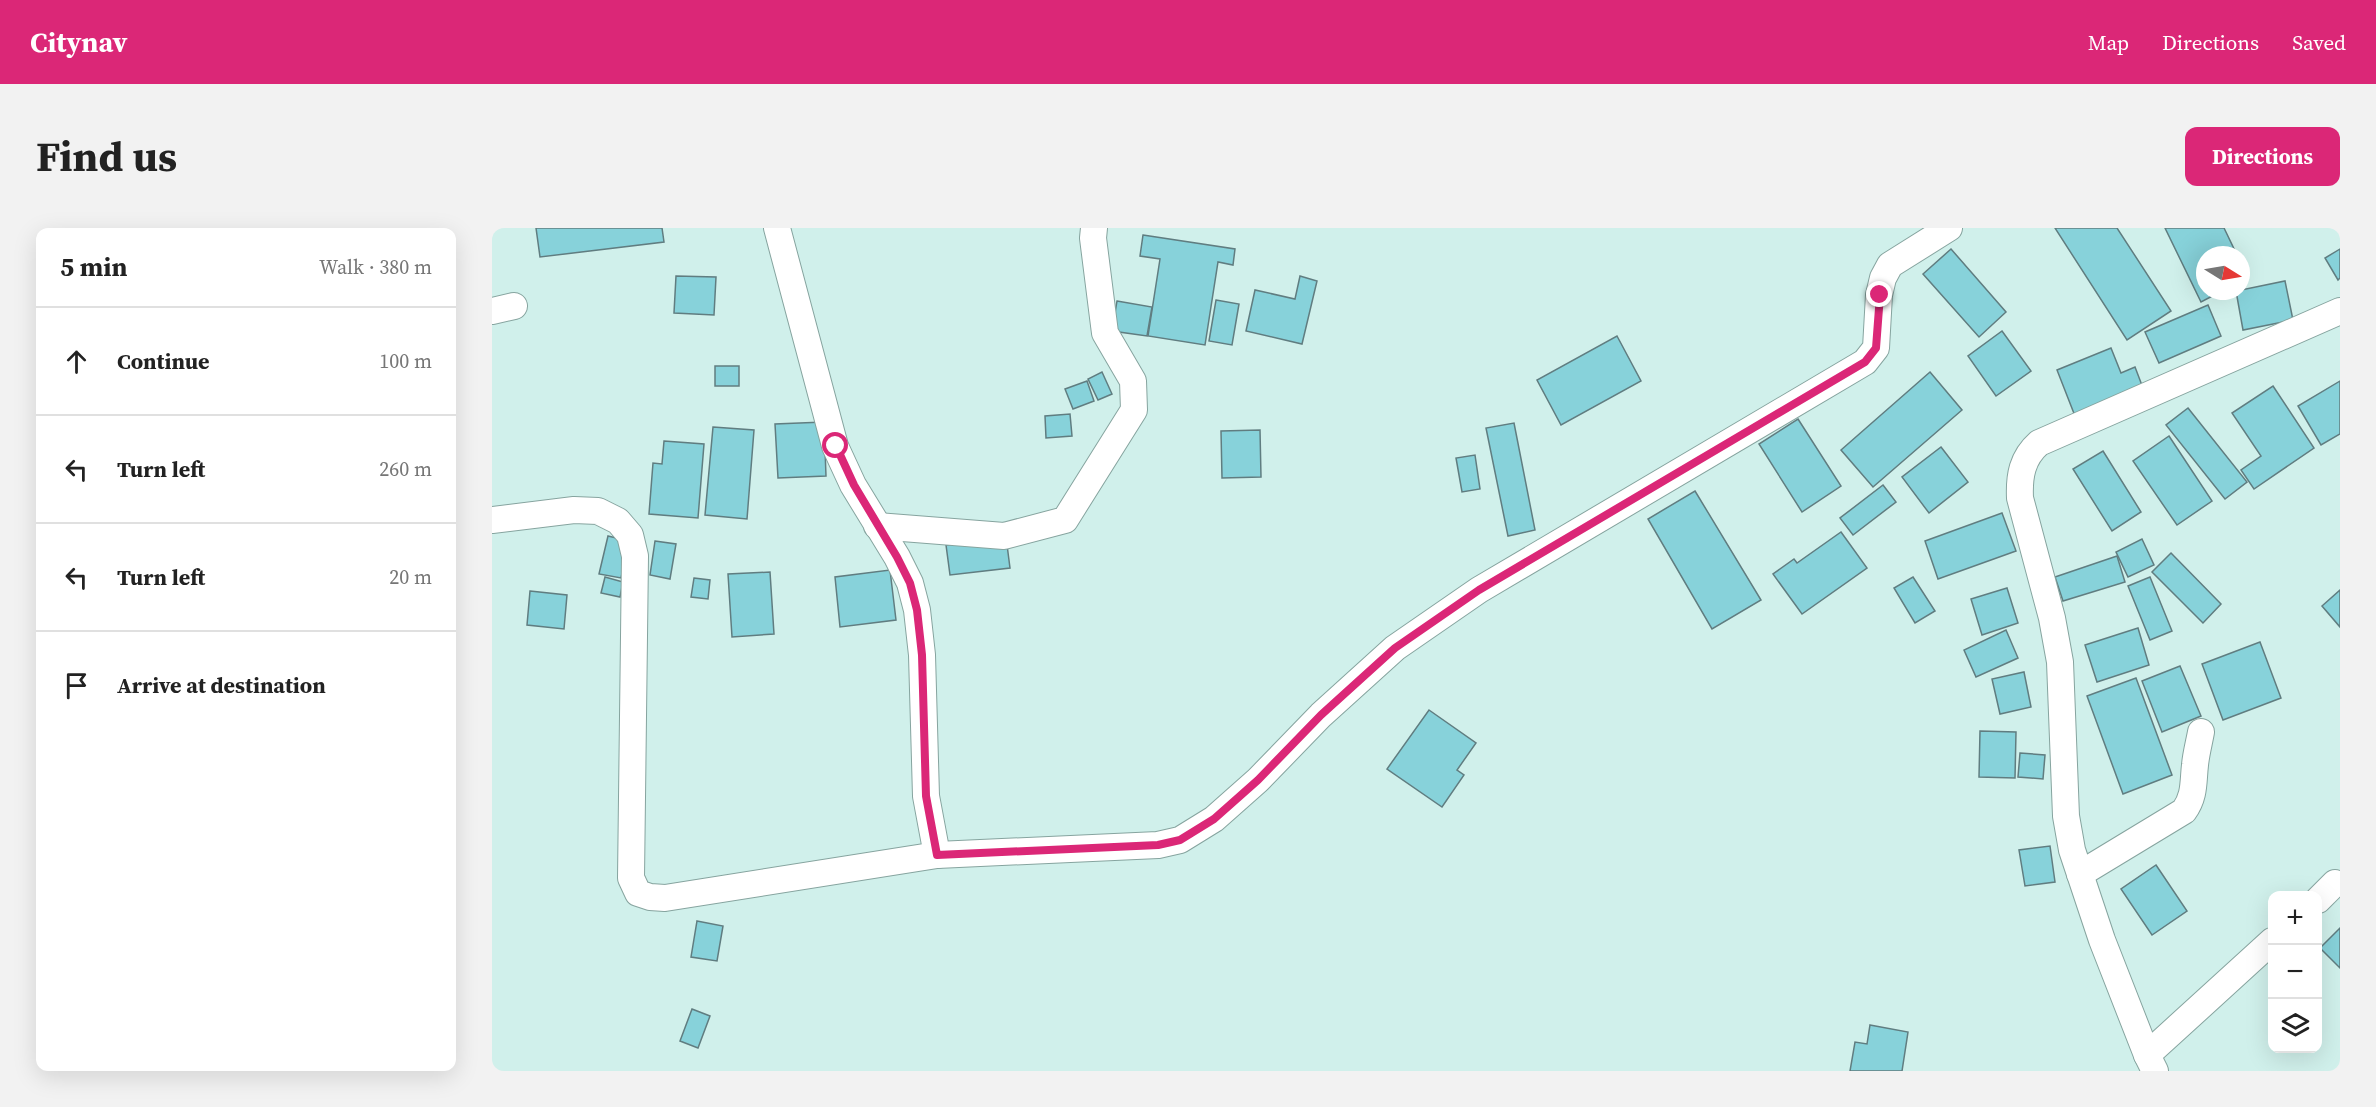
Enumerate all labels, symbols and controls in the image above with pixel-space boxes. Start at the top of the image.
text: Citynav [30,23,127,61]
text: Map [2088,28,2129,57]
text: Directions [2162,28,2259,57]
text: Saved [2292,28,2346,57]
text: Find us [36,127,177,185]
button: Directions [2185,127,2340,186]
north arrow [2196,246,2250,300]
text: 5 min [60,249,127,285]
text: Walk · 380 m [319,253,432,281]
route end [1866,281,1892,307]
icon: ahead [60,345,93,378]
text: Continue [117,346,210,376]
text: 100 m [379,347,432,375]
route start [822,432,848,458]
icon: left [60,453,93,486]
text: Turn left [117,454,205,484]
text: 260 m [379,455,432,483]
icon: left [60,561,93,594]
text: Turn left [117,562,205,592]
text: 20 m [389,563,432,591]
icon: arrive [60,669,93,702]
text: Arrive at destination [117,670,326,700]
map controls [2268,891,2322,1053]
button: + [2268,891,2322,945]
button: − [2268,945,2322,999]
button: layers [2268,999,2322,1053]

